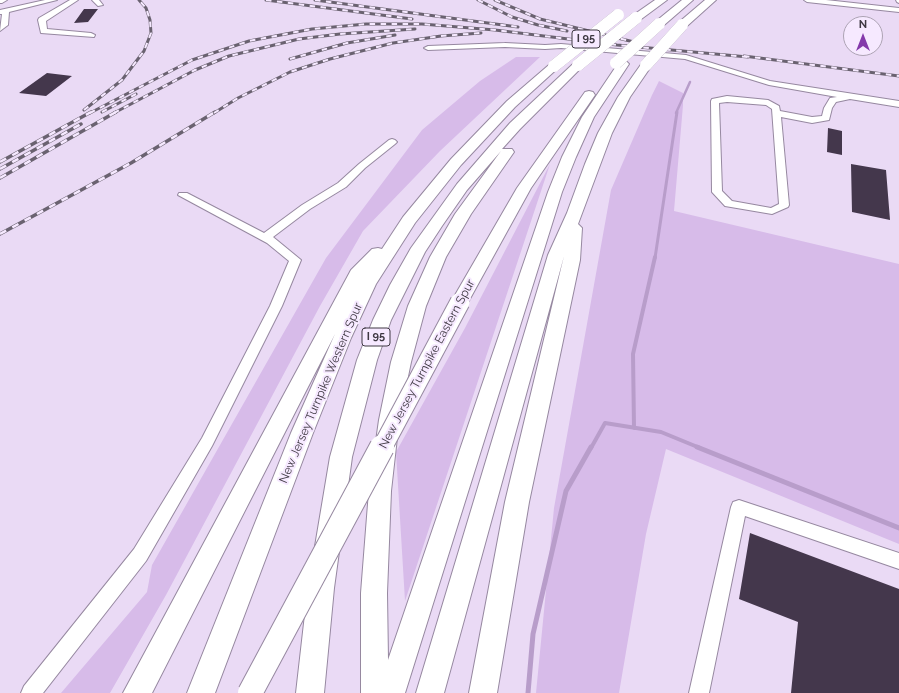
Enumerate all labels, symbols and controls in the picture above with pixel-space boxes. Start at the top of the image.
north arrow [843,16,883,56]
text: N [859,18,867,31]
road number: I 95 [572,30,600,48]
street label: New Jersey Turnpike Eastern Spur [376,277,478,451]
street label: New Jersey Turnpike Western Spur [276,301,366,485]
road number: I 95 [362,328,390,346]

